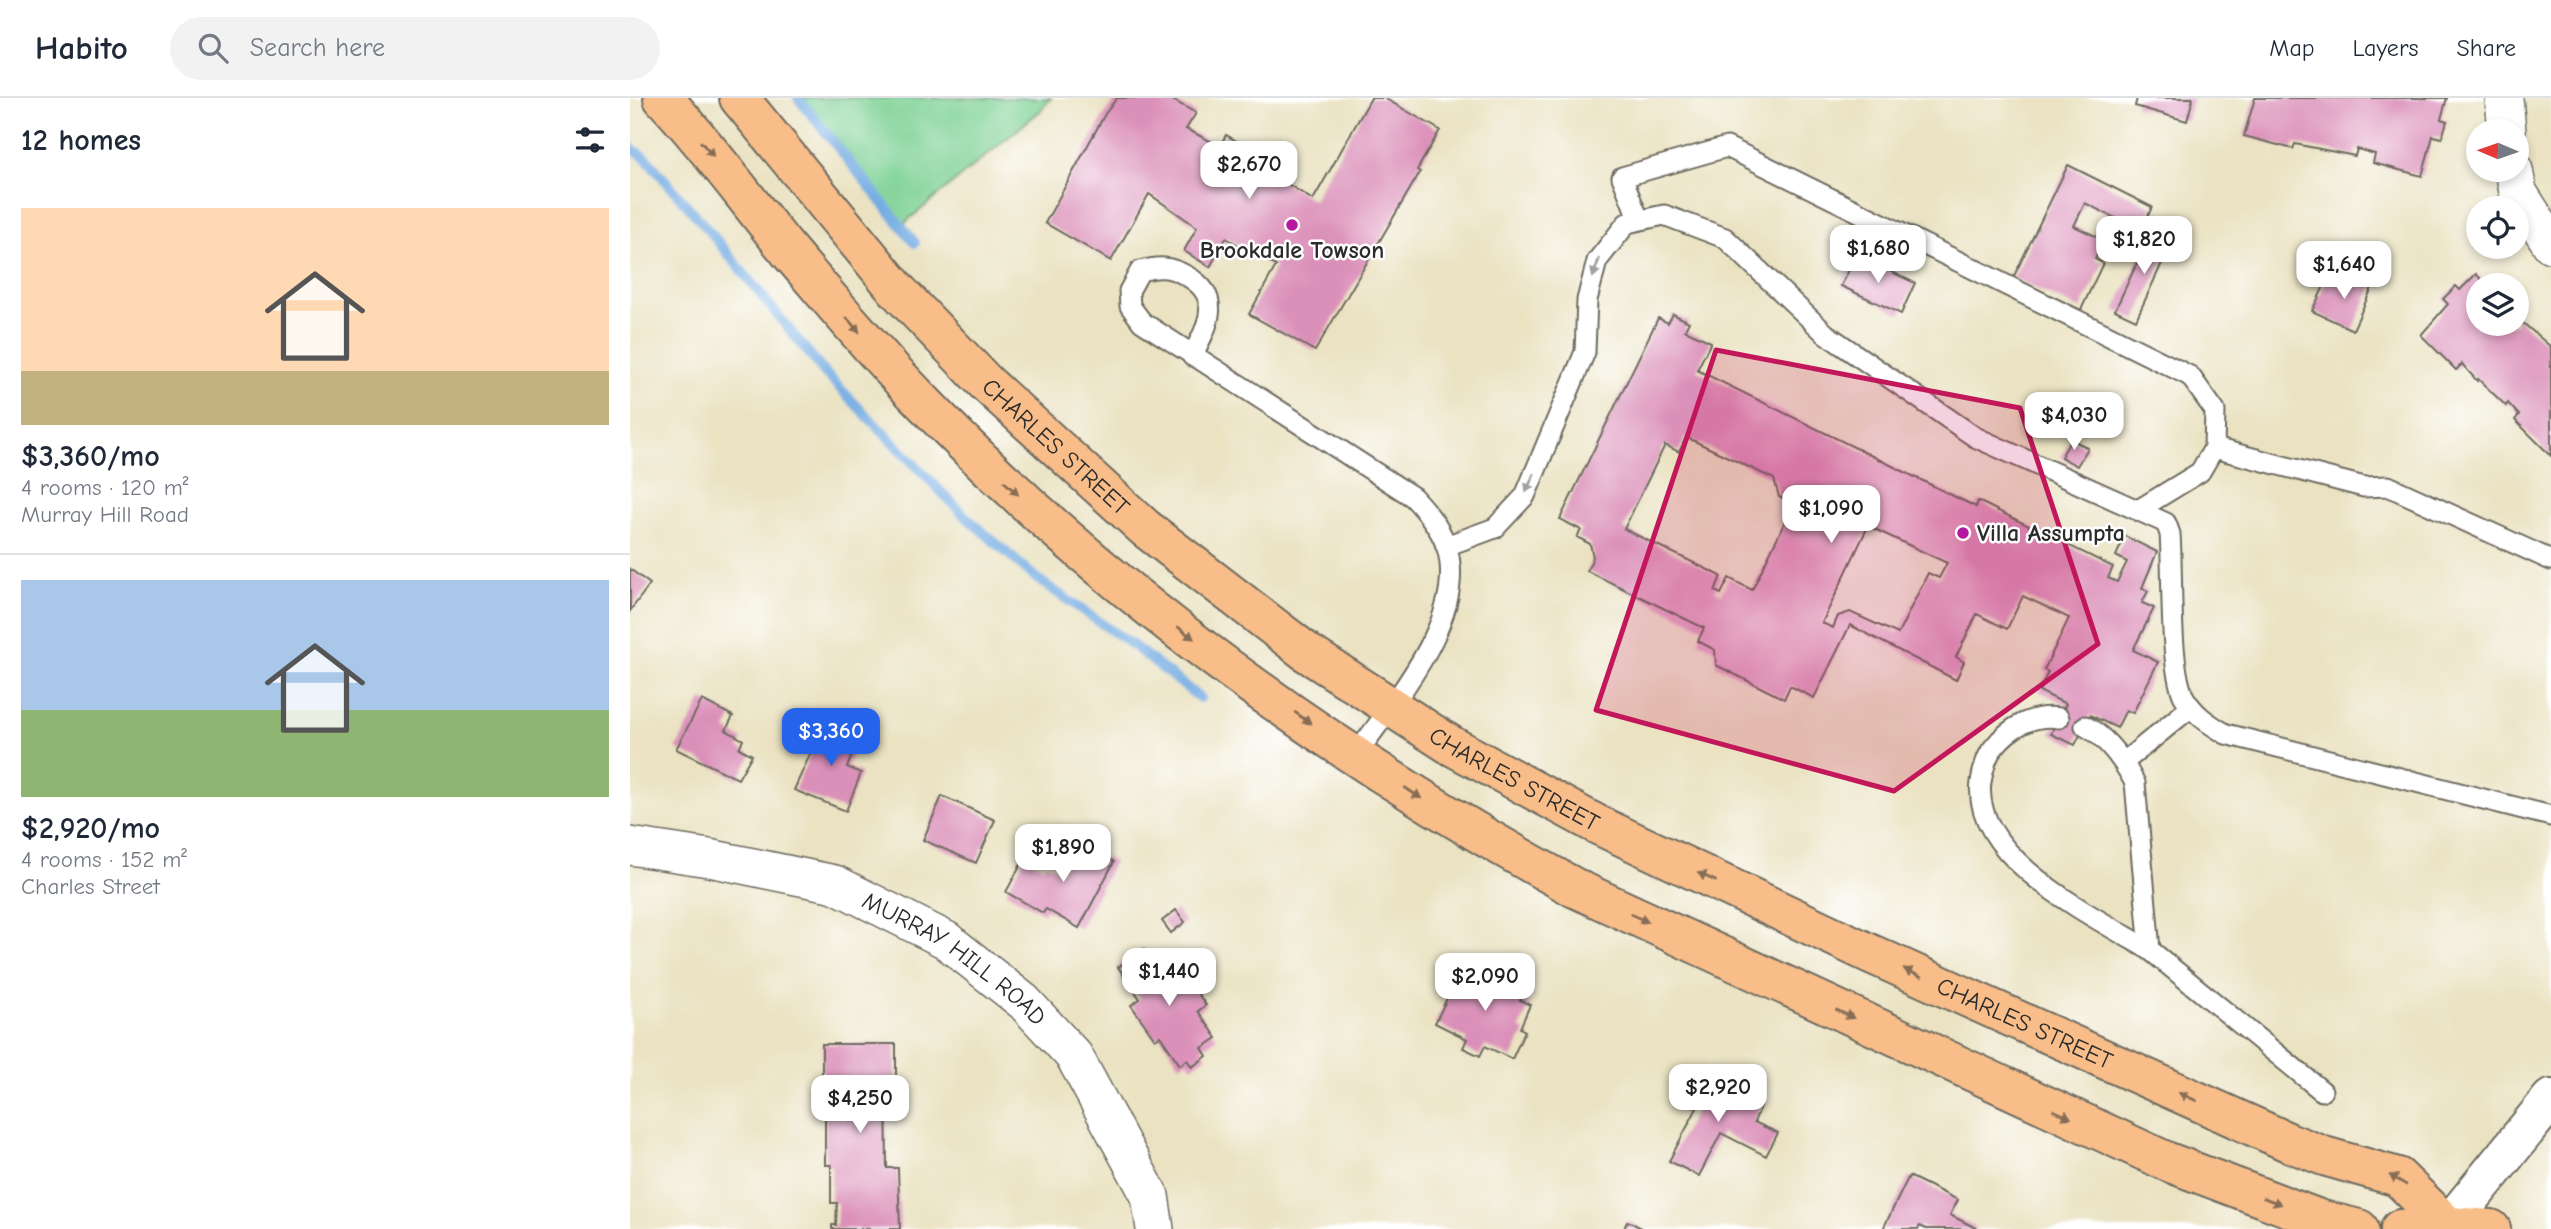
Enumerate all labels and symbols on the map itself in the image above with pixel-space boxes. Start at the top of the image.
north arrow [2466,119,2529,182]
one-way arrow [699,141,714,158]
pin: $2,670 [1192,141,1306,201]
pin: $1,820 [2087,216,2201,276]
marker: Brookdale Towson [1284,217,1300,233]
pin: $1,680 [1821,226,1935,285]
place label: Brookdale Towson [1200,236,1384,264]
pin: $1,640 [2287,242,2401,301]
one-way arrow [1590,258,1601,279]
one-way arrow [845,316,860,333]
street label: CHARLES STREET [976,372,1136,521]
pin: $4,030 [2017,392,2131,452]
one-way arrow [1524,473,1536,493]
one-way arrow [1002,479,1019,495]
pin: $1,090 [1774,486,1888,545]
place label: Villa Assumpta [1977,519,2125,547]
marker: Villa Assumpta [1955,525,1971,541]
one-way arrow [1177,626,1195,640]
pin: $3,360 [774,708,888,768]
one-way arrow [1294,711,1312,725]
street label: CHARLES STREET [1424,721,1605,837]
one-way arrow [1404,786,1422,800]
pin: $1,890 [1006,824,1120,884]
one-way arrow [1697,872,1717,883]
street label: MURRAY HILL ROAD [858,886,1052,1031]
one-way arrow [1629,912,1649,923]
pin: $1,440 [1112,948,1226,1008]
pin: $2,090 [1428,954,1542,1013]
one-way arrow [1903,967,1924,978]
street label: CHARLES STREET [1932,972,2117,1075]
one-way arrow [1835,1008,1855,1020]
pin: $2,920 [1661,1065,1775,1124]
pin: $4,250 [803,1076,917,1135]
one-way arrow [2178,1091,2198,1103]
one-way arrow [2052,1108,2072,1120]
one-way arrow [2388,1174,2408,1187]
one-way arrow [2262,1196,2283,1207]

